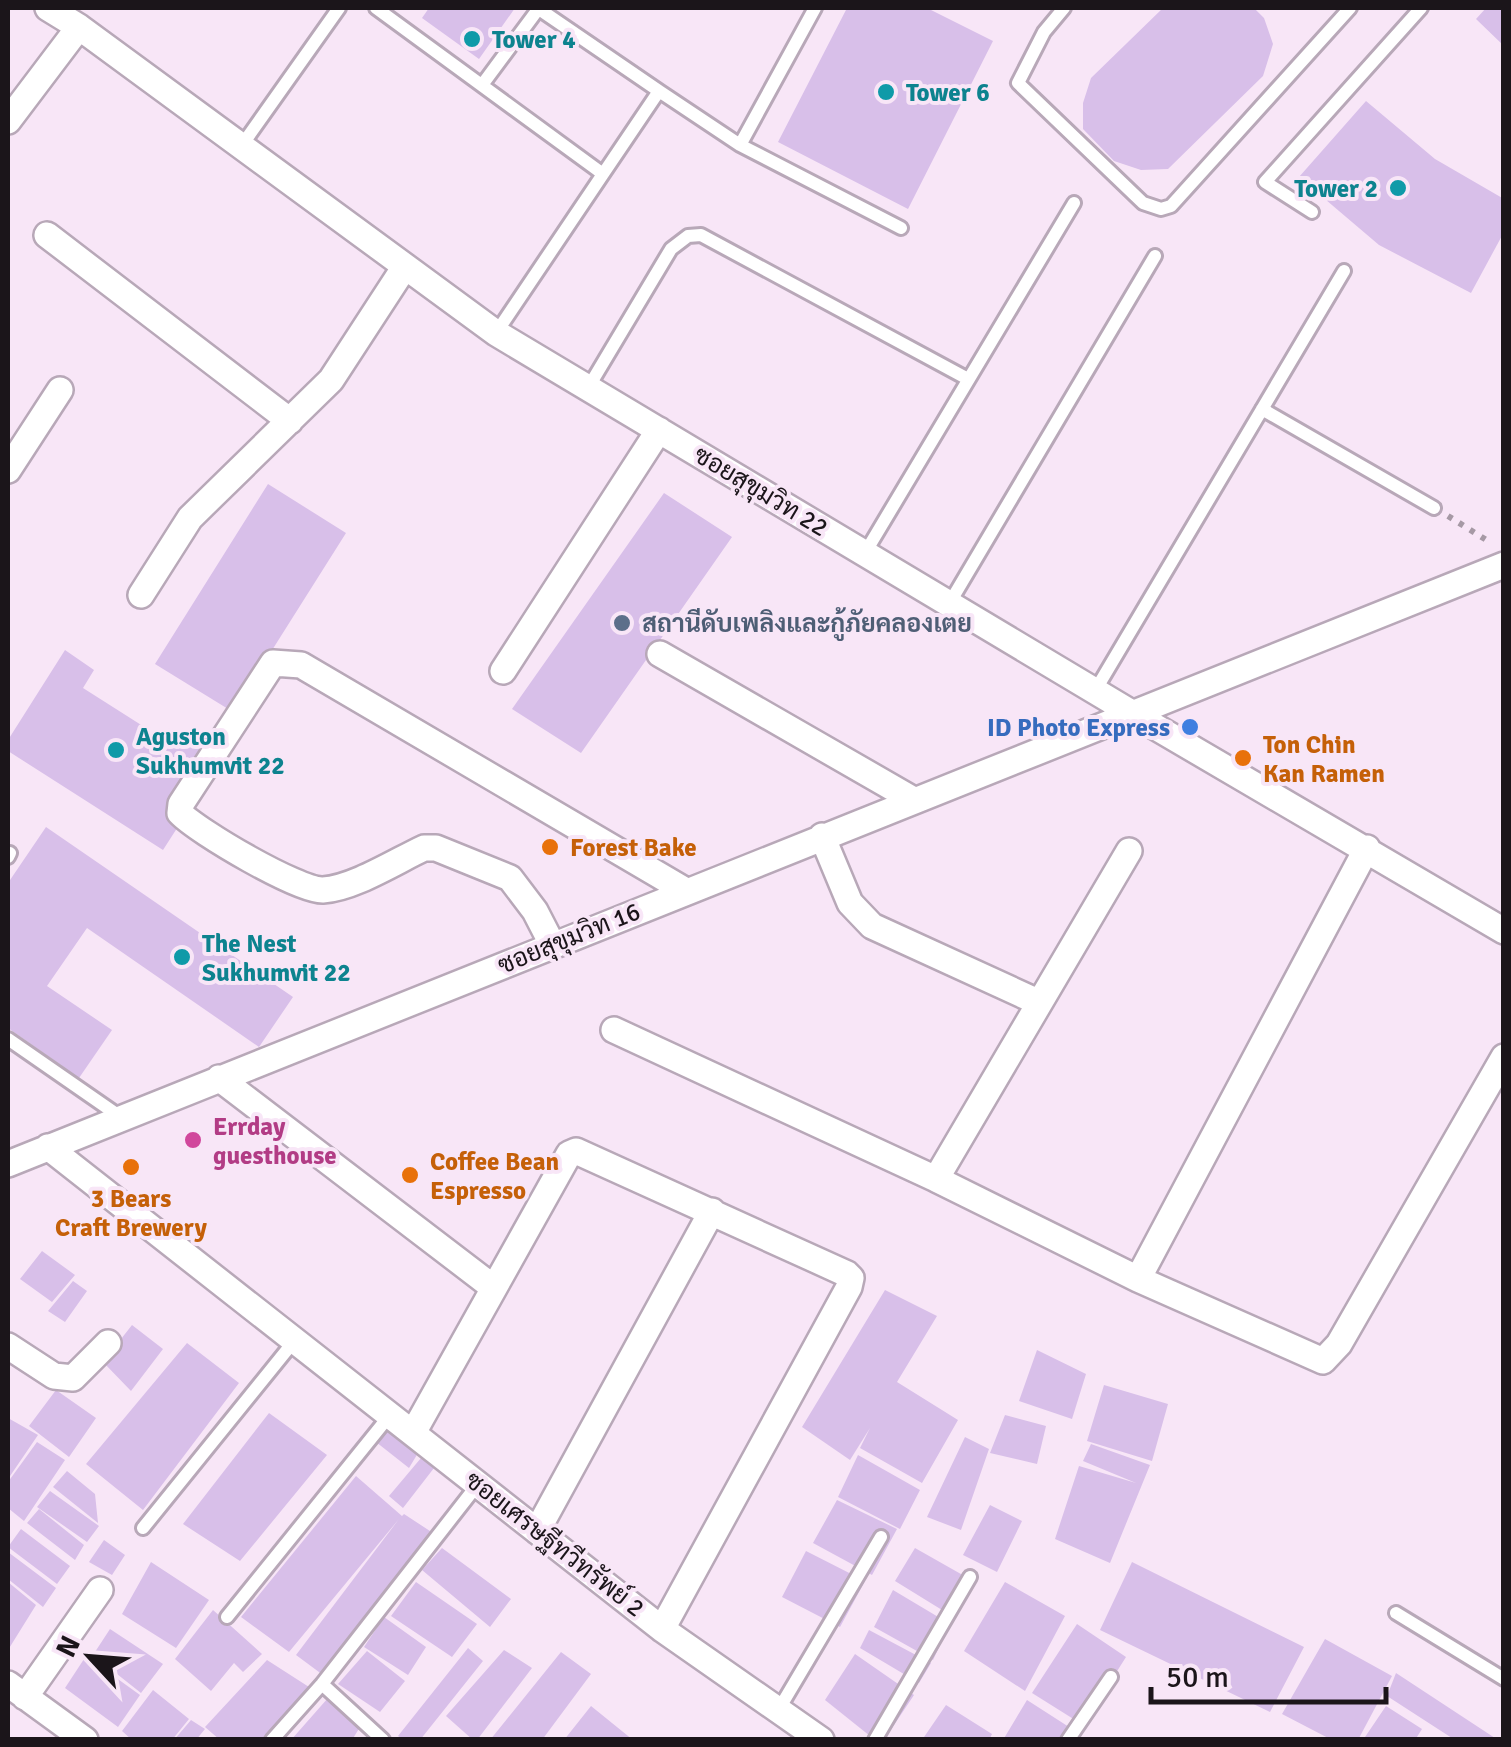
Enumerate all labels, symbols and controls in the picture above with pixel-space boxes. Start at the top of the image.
place label: Tower 4 [492,24,576,55]
marker: Tower 4 [461,28,483,50]
place label: Tower 6 [906,77,990,108]
marker: Tower 6 [875,81,897,103]
place label: Tower 2 [1294,173,1378,204]
marker: Tower 2 [1387,177,1409,199]
street label: ซอยสุขุมวิท 22 [687,439,834,545]
place label: สถานีดับเพลิงและกู้ภัยคลองเตย [642,606,972,641]
marker: สถานีดับเพลิงและกู้ภัยคลองเตย [611,612,633,634]
place label: ID Photo Express [987,712,1170,743]
marker: ID Photo Express [1179,716,1201,738]
place label: Aguston Sukhumvit 22 [136,721,285,781]
place label: Ton Chin Kan Ramen [1263,729,1385,789]
marker: Aguston Sukhumvit 22 [105,739,127,761]
marker: Ton Chin Kan Ramen [1232,747,1254,769]
place label: Forest Bake [570,832,697,863]
marker: Forest Bake [539,836,561,858]
street label: ซอยสุขุมวิท 16 [493,895,645,982]
place label: The Nest Sukhumvit 22 [202,928,351,988]
marker: The Nest Sukhumvit 22 [171,946,193,968]
place label: Errday guesthouse [213,1111,337,1171]
marker: Errday guesthouse [182,1129,204,1151]
place label: Coffee Bean Espresso [430,1146,559,1206]
marker: 3 Bears Craft Brewery [120,1156,142,1178]
marker: Coffee Bean Espresso [399,1164,421,1186]
place label: 3 Bears Craft Brewery [55,1183,207,1243]
street label: ซอยเศรษฐีทวีทรัพย์ 2 [459,1463,652,1624]
north arrow [40,1607,140,1707]
text: N [49,1630,88,1663]
scale bar [1151,1642,1386,1704]
text: 50 m [1166,1659,1229,1696]

